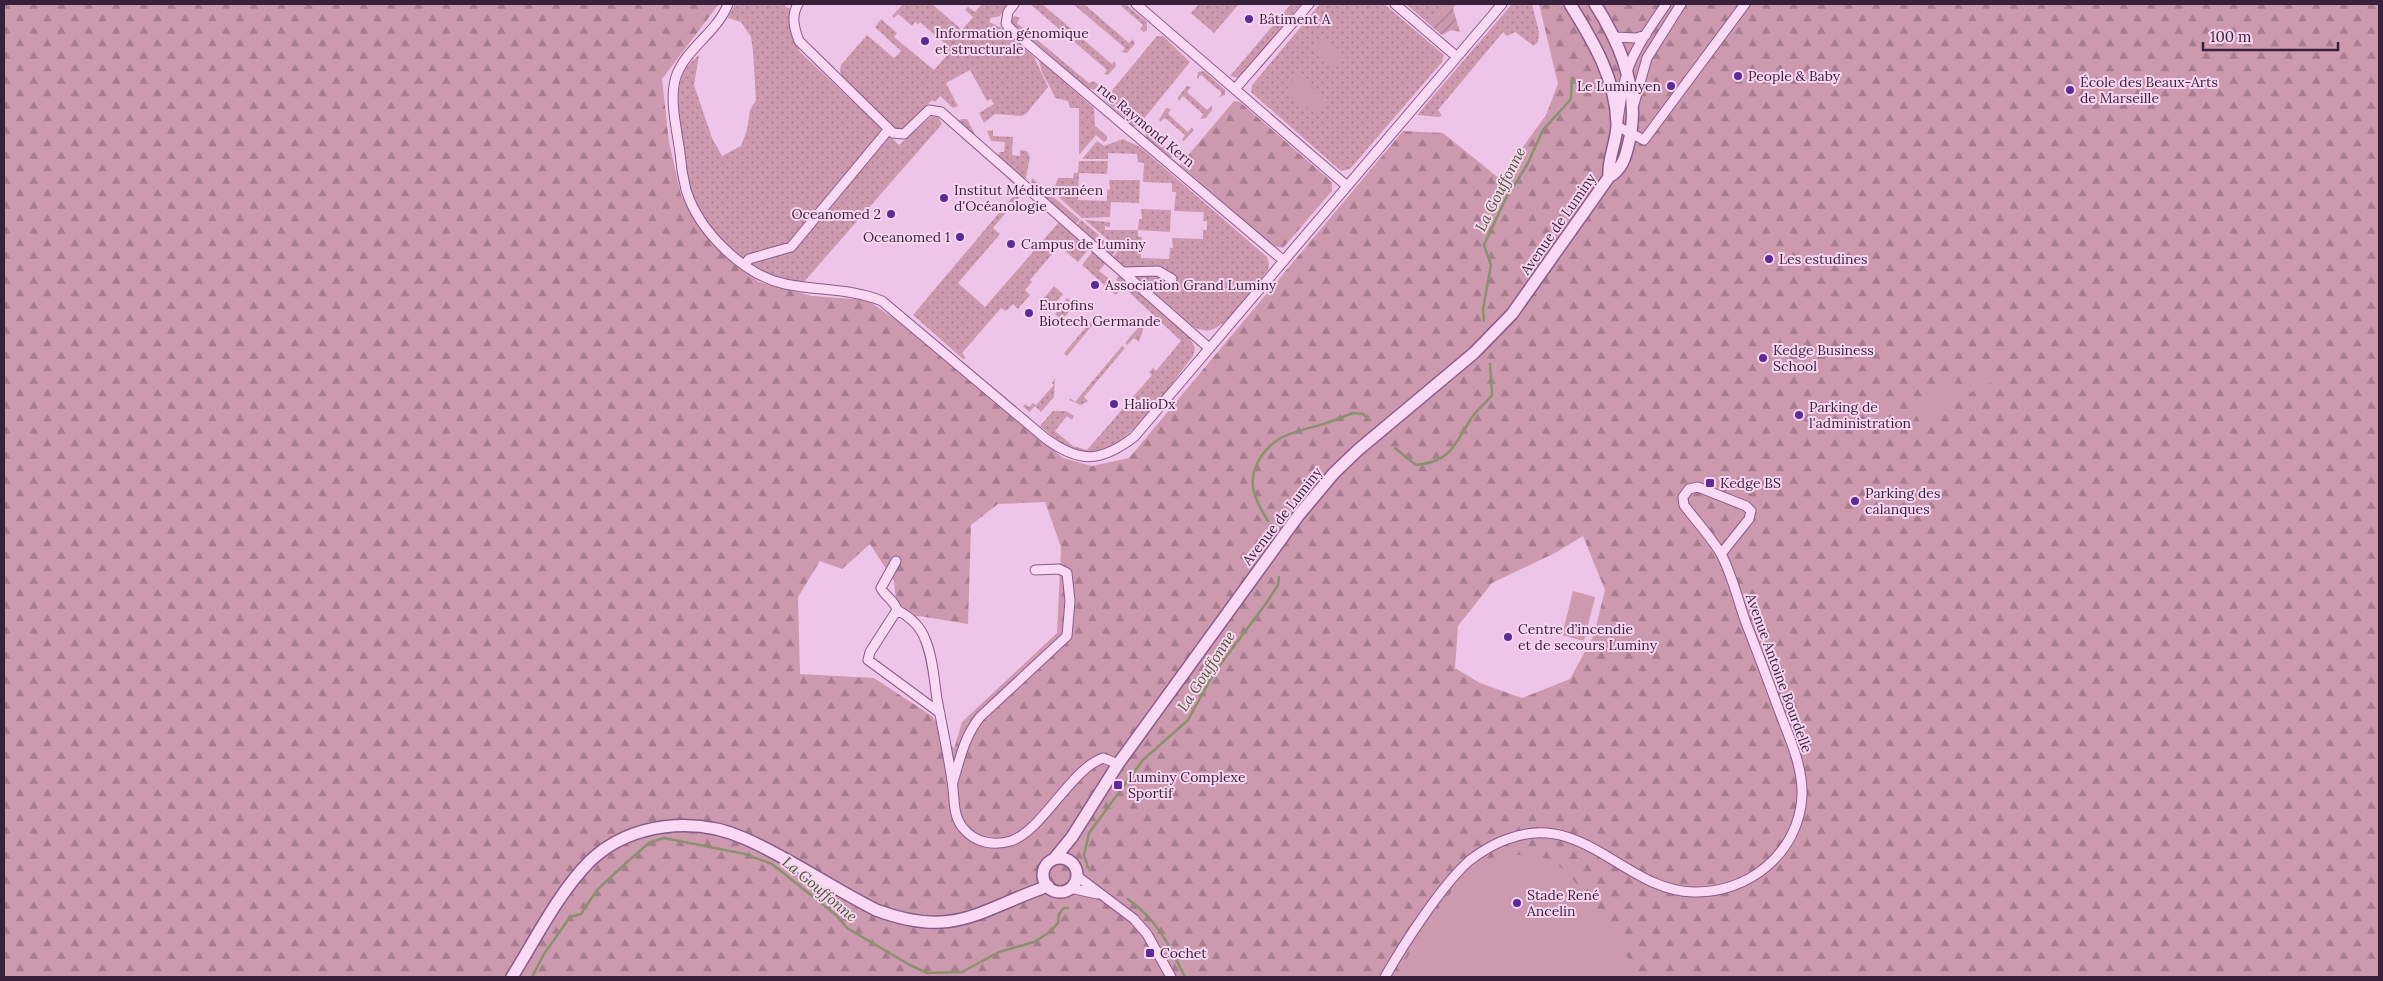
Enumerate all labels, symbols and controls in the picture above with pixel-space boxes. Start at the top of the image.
place label: Bâtiment A [1259,10,1331,28]
marker: Bâtiment A [1243,13,1255,25]
scale bar [2203,20,2338,52]
place label: Information génomique et structurale [935,24,1089,58]
text: 100 m [2210,27,2251,46]
marker: Information génomique et structurale [919,35,931,47]
place label: People & Baby [1748,67,1841,85]
marker: People & Baby [1732,70,1744,82]
place label: École des Beaux-Arts de Marseille [2080,73,2218,107]
place label: Le Luminyen [1577,77,1662,95]
street label: rue Raymond Kern [1094,79,1199,171]
marker: Le Luminyen [1665,80,1677,92]
marker: École des Beaux-Arts de Marseille [2064,84,2076,96]
water label: La Gouffonne [1471,144,1529,234]
street label: Avenue de Luminy [1516,169,1600,279]
place label: Institut Méditerranéen d'Océanologie [954,181,1104,215]
marker: Institut Méditerranéen d'Océanologie [938,192,950,204]
place label: Oceanomed 2 [791,205,881,223]
marker: Oceanomed 2 [885,208,897,220]
place label: Oceanomed 1 [863,228,950,246]
marker: Oceanomed 1 [954,231,966,243]
place label: Campus de Luminy [1021,235,1146,253]
marker: Campus de Luminy [1005,238,1017,250]
place label: Les estudines [1779,250,1868,268]
marker: Les estudines [1763,253,1775,265]
place label: Association Grand Luminy [1104,276,1277,294]
marker: Association Grand Luminy [1089,279,1101,291]
place label: Eurofins Biotech Germande [1039,296,1161,330]
marker: Eurofins Biotech Germande [1023,307,1035,319]
place label: Kedge Business School [1773,341,1874,375]
marker: Kedge Business School [1757,352,1769,364]
place label: HalioDx [1124,395,1176,413]
marker: HalioDx [1108,398,1120,410]
place label: Parking de l'administration [1809,398,1912,432]
marker: Parking de l'administration [1793,409,1805,421]
street label: Avenue de Luminy [1237,463,1326,569]
place label: Kedge BS [1720,474,1781,492]
marker: Kedge BS [1704,477,1716,489]
place label: Parking des calanques [1865,484,1940,518]
marker: Parking des calanques [1849,495,1861,507]
street label: Avenue Antoine Bourdelle [1741,590,1816,755]
place label: Centre d’incendie et de secours Luminy [1518,620,1658,654]
water label: La Gouffonne [1173,627,1239,715]
marker: Centre d’incendie et de secours Luminy [1502,631,1514,643]
place label: Luminy Complexe Sportif [1128,768,1246,802]
marker: Luminy Complexe Sportif [1112,779,1124,791]
water label: La Gouffonne [779,852,861,926]
place label: Stade René Ancelin [1526,886,1600,920]
marker: Stade René Ancelin [1511,897,1523,909]
place label: Cochet [1160,944,1207,962]
marker: Cochet [1144,947,1156,959]

